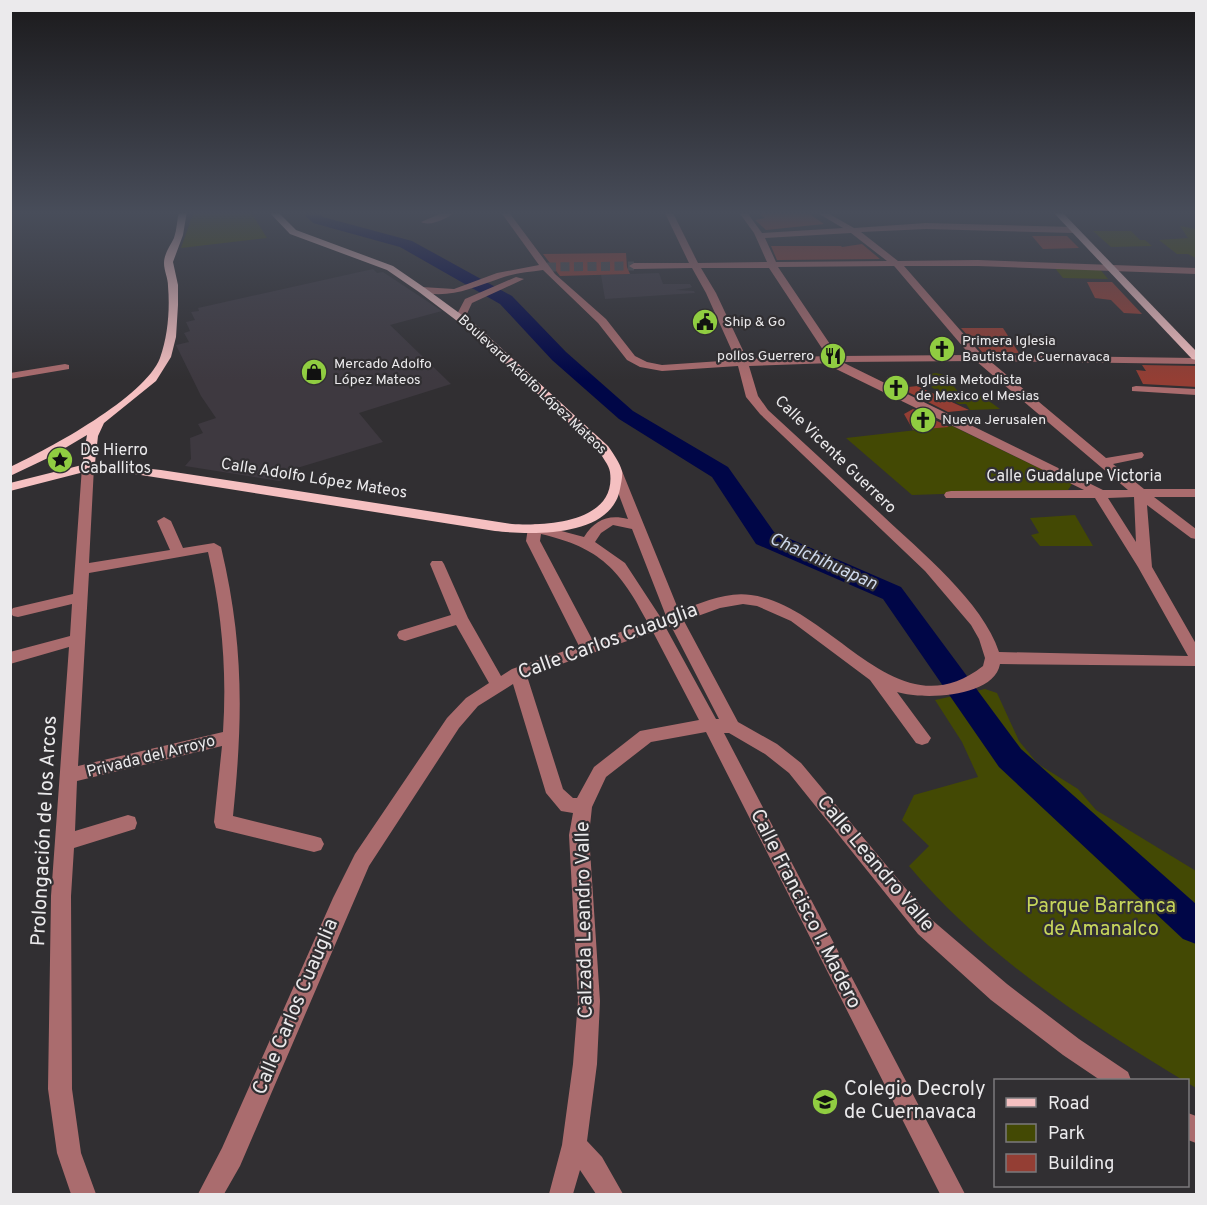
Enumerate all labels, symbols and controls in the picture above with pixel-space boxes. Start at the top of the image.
public building icon: Ship & Go [690,307,720,337]
street label: Boulevard Adolfo López Mateos [454,312,610,458]
place label: Ship & Go [724,314,785,331]
place label: Primera Iglesia Bautista de Cuernavaca [962,333,1110,366]
church icon: Primera Iglesia Bautista de Cuernavaca [927,334,957,364]
restaurant icon: pollos Guerrero [818,341,848,371]
place label: pollos Guerrero [717,348,814,365]
place label: Mercado Adolfo López Mateos [334,356,432,389]
shop icon: Mercado Adolfo López Mateos [299,357,329,387]
place label: Iglesia Metodista de Mexico el Mesias [916,372,1039,405]
church icon: Iglesia Metodista de Mexico el Mesias [881,373,911,403]
street label: Calle Vicente Guerrero [770,392,900,518]
church icon: Nueva Jerusalen [908,405,938,435]
place label: Nueva Jerusalen [942,412,1046,429]
place label: De Hierro Caballitos [80,441,151,479]
place icon: De Hierro Caballitos [45,445,75,475]
street label: Calle Adolfo López Mateos [219,454,409,504]
street label: Calle Guadalupe Victoria [986,467,1162,487]
water label: Chalchihuapan [766,528,881,596]
street label: Calle Carlos Cuauglia [515,597,701,687]
street label: Prolongación de los Arcos [26,715,64,947]
street label: Privada del Arroyo [85,731,217,783]
street label: Calle Leandro Valle [810,790,940,938]
street label: Calle Francisco I. Madero [743,805,867,1013]
street label: Calzada Leandro Valle [570,821,600,1019]
park label: Parque Barranca de Amanalco [1026,894,1176,943]
street label: Calle Carlos Cuauglia [247,915,345,1099]
place label: Colegio Decroly de Cuernavaca [844,1077,986,1126]
legend [994,1079,1189,1187]
school or university icon: Colegio Decroly de Cuernavaca [810,1087,840,1117]
text: Road [1048,1093,1090,1116]
text: Park [1048,1123,1085,1146]
text: Building [1048,1153,1114,1176]

